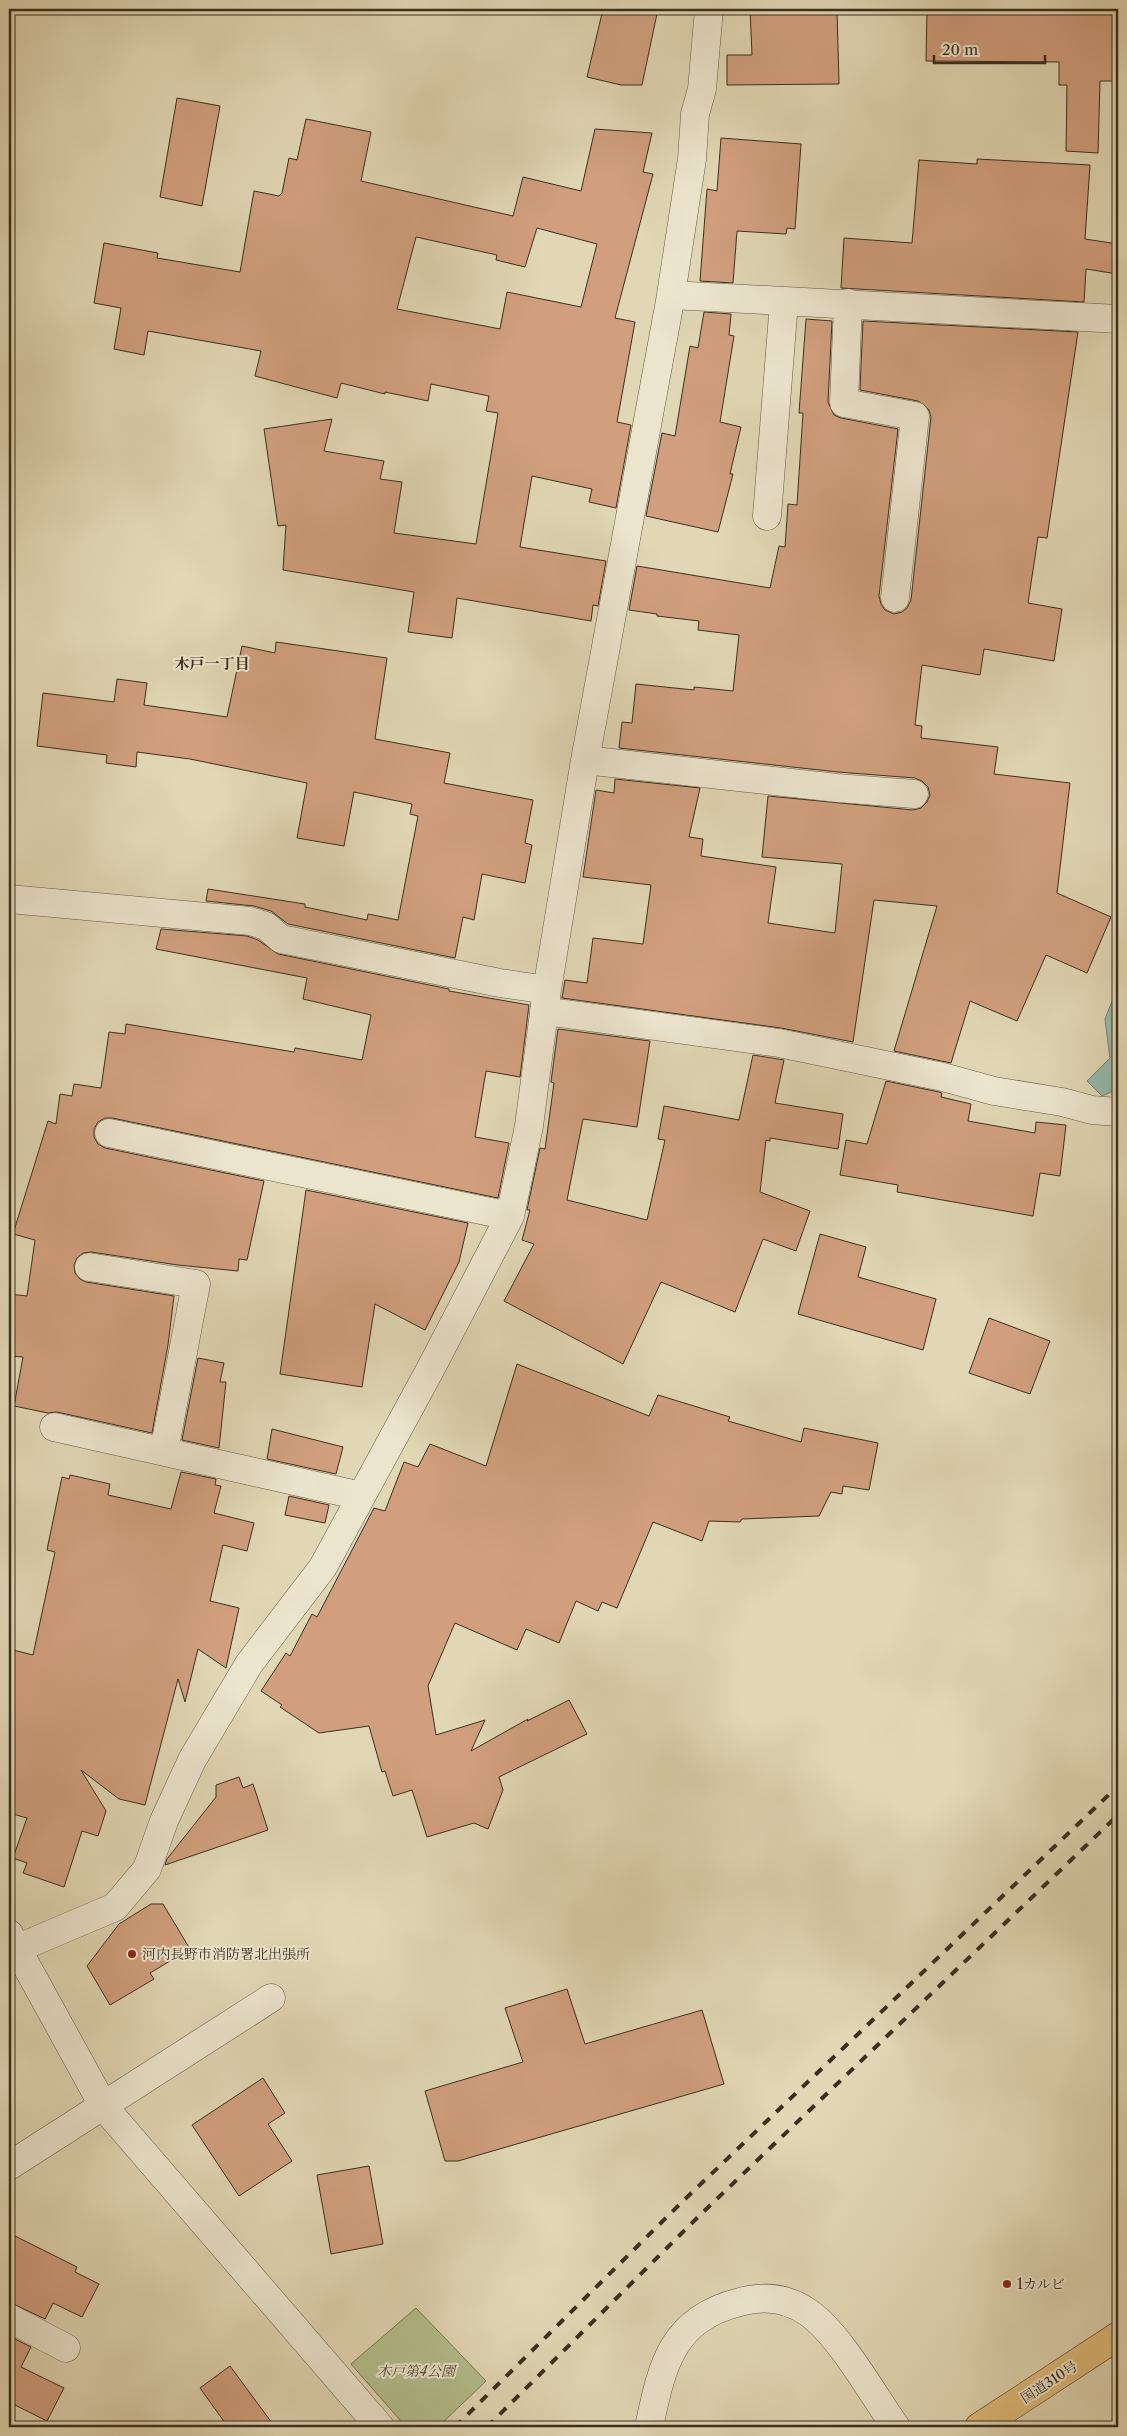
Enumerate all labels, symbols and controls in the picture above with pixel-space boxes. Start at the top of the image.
scale bar [934,32,1046,64]
text: 20 m [942,40,978,59]
district label: 木戸一丁目 [174,654,250,673]
place label: 河内長野市消防署北出張所 [142,1945,310,1963]
marker: 河内長野市消防署北出張所 [126,1948,138,1960]
place label: 1カルビ [1017,2275,1065,2293]
marker: 1カルビ [1001,2278,1013,2290]
street label: 国道310号 [1017,2357,1081,2407]
park label: 木戸第4公園 [377,2362,457,2380]

